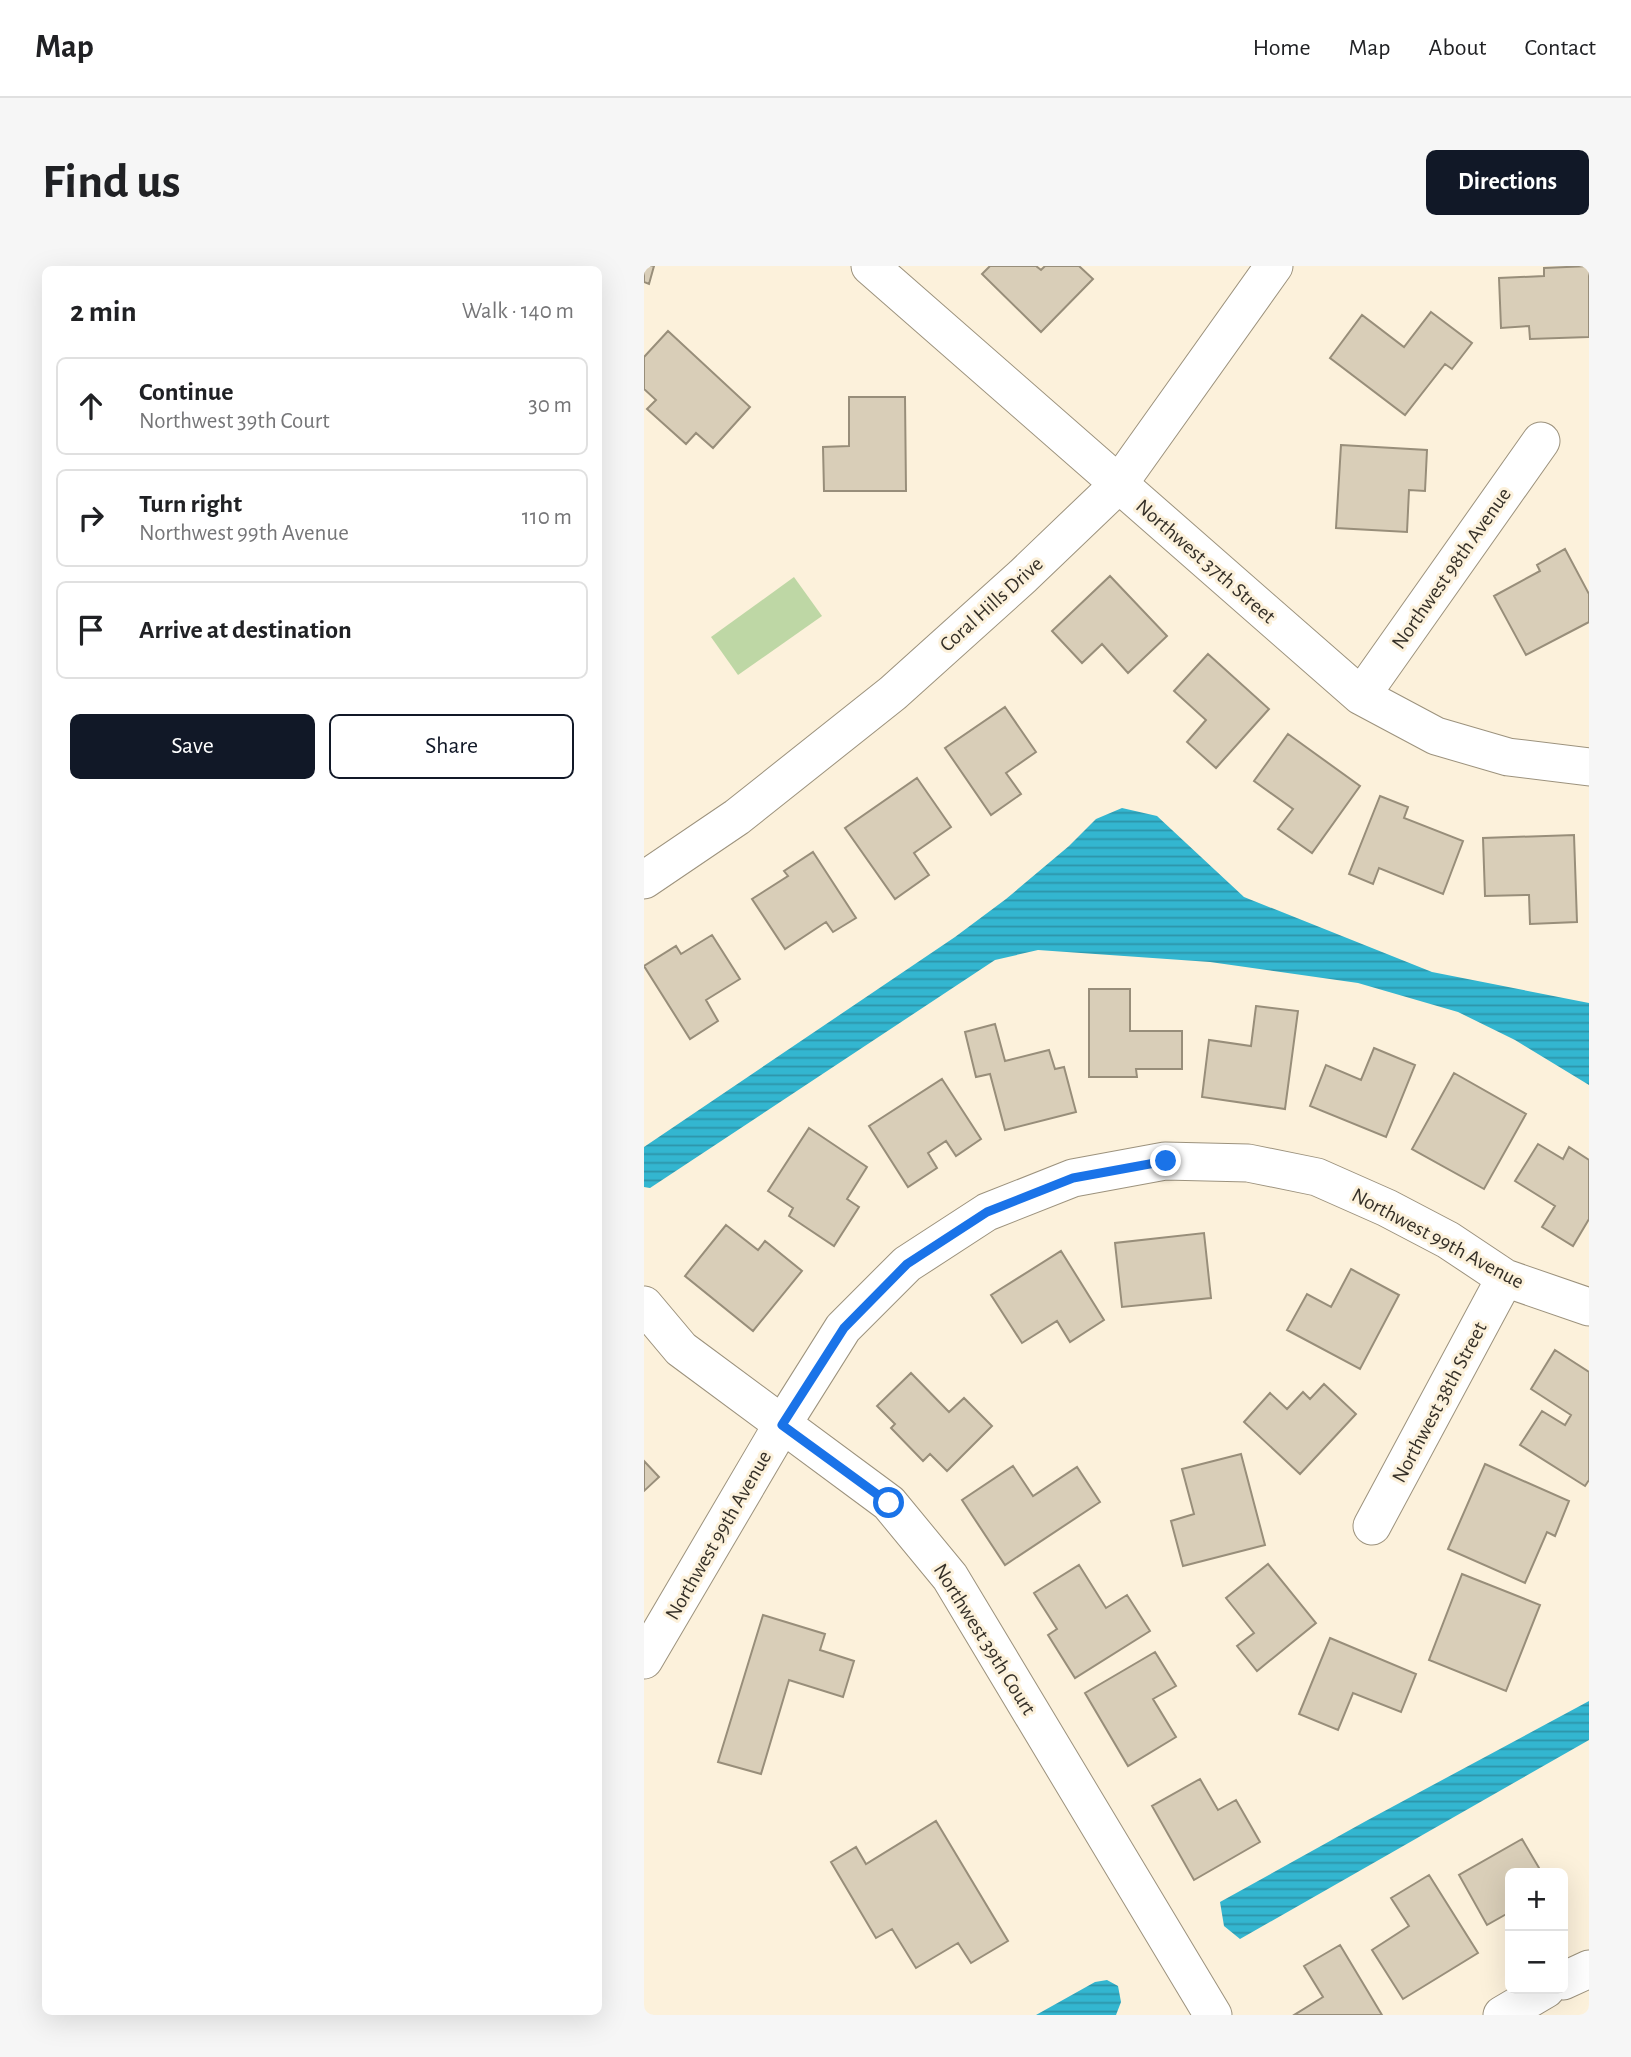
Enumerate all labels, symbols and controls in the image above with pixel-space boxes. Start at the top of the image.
text: Map [35,31,94,64]
text: Home [1253,36,1311,60]
text: Map [1349,36,1391,60]
text: About [1429,36,1486,60]
text: Contact [1524,36,1596,60]
button: Directions [1426,150,1589,215]
text: Find us [42,158,181,207]
text: 2 min [70,297,137,327]
text: Walk · 140 m [462,300,574,323]
text: Continue [139,379,234,405]
icon: ahead [72,387,110,425]
text: 30 m [528,394,572,417]
text: Northwest 39th Court [139,410,329,433]
street label: Northwest 98th Avenue [1388,484,1515,653]
text: Turn right [139,491,242,517]
street label: Northwest 37th Street [1132,495,1280,628]
icon: right [72,499,110,537]
text: 110 m [522,506,572,529]
text: Northwest 99th Avenue [139,522,349,545]
street label: Coral Hills Drive [936,553,1047,656]
icon: arrive [72,611,110,649]
text: Arrive at destination [139,617,352,643]
button: Save [70,714,315,779]
button: Share [329,714,574,779]
route end [1150,1145,1181,1176]
street label: Northwest 99th Avenue [1348,1184,1527,1293]
street label: Northwest 38th Street [1388,1318,1491,1486]
street label: Northwest 99th Avenue [661,1447,775,1623]
route start [873,1487,904,1518]
street label: Northwest 39th Court [930,1560,1040,1719]
map controls [1505,1868,1568,1994]
button: + [1505,1868,1568,1931]
button: − [1505,1931,1568,1994]

